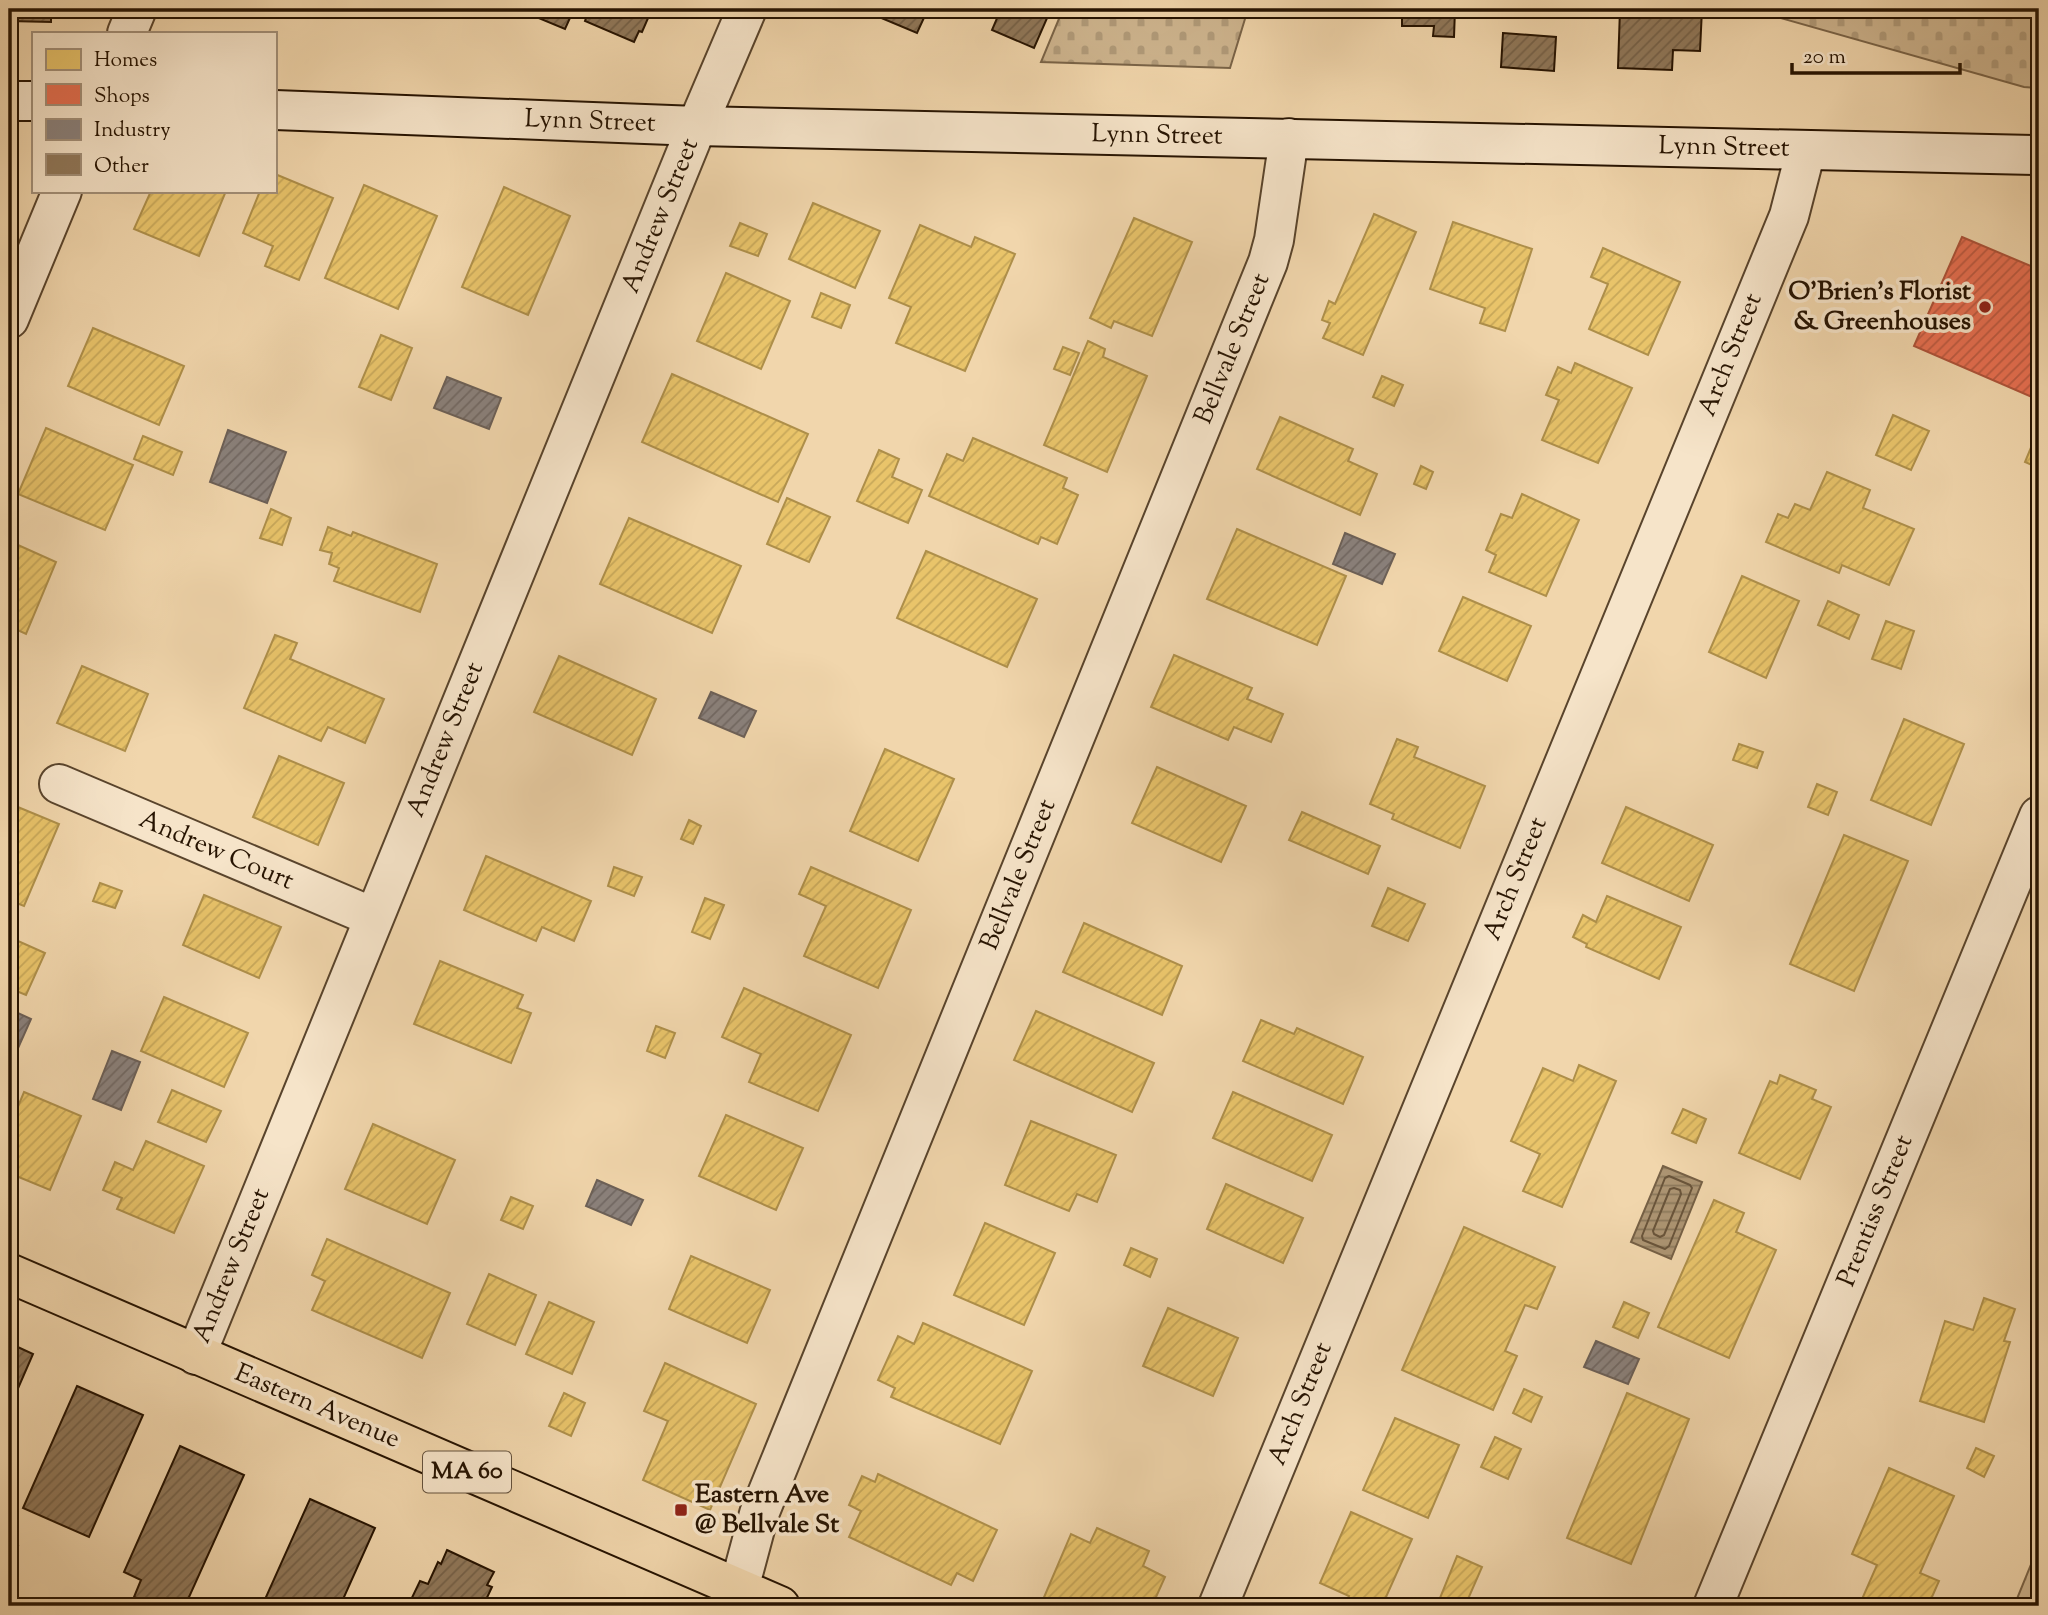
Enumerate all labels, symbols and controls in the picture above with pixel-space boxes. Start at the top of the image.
legend [32,32,276,192]
scale bar [1792,32,1960,76]
text: 20 m [1803,43,1846,73]
text: Homes [94,46,157,76]
text: Shops [94,82,150,112]
street label: Lynn Street [524,101,656,143]
text: Industry [94,116,171,146]
street label: Lynn Street [1091,116,1223,156]
street label: Lynn Street [1658,128,1790,168]
street label: Andrew Street [613,133,709,299]
text: Other [94,152,149,182]
street label: Bellvale Street [1186,268,1280,430]
place label: O'Brien's Florist & Greenhouses [1788,274,1971,341]
street label: Arch Street [1690,288,1773,422]
marker: O'Brien's Florist & Greenhouses [1977,299,1993,315]
street label: Andrew Street [398,657,494,823]
street label: Bellvale Street [972,794,1066,956]
street label: Andrew Court [133,802,299,900]
street label: Arch Street [1475,812,1558,946]
street label: Prentiss Street [1829,1129,1923,1292]
street label: Andrew Street [184,1183,280,1349]
street label: Arch Street [1260,1337,1343,1471]
street label: Eastern Avenue [229,1356,405,1458]
road number: MA 60 [423,1452,511,1492]
place label: Eastern Ave @ Bellvale St [695,1477,839,1544]
marker: Eastern Ave @ Bellvale St [673,1502,689,1518]

